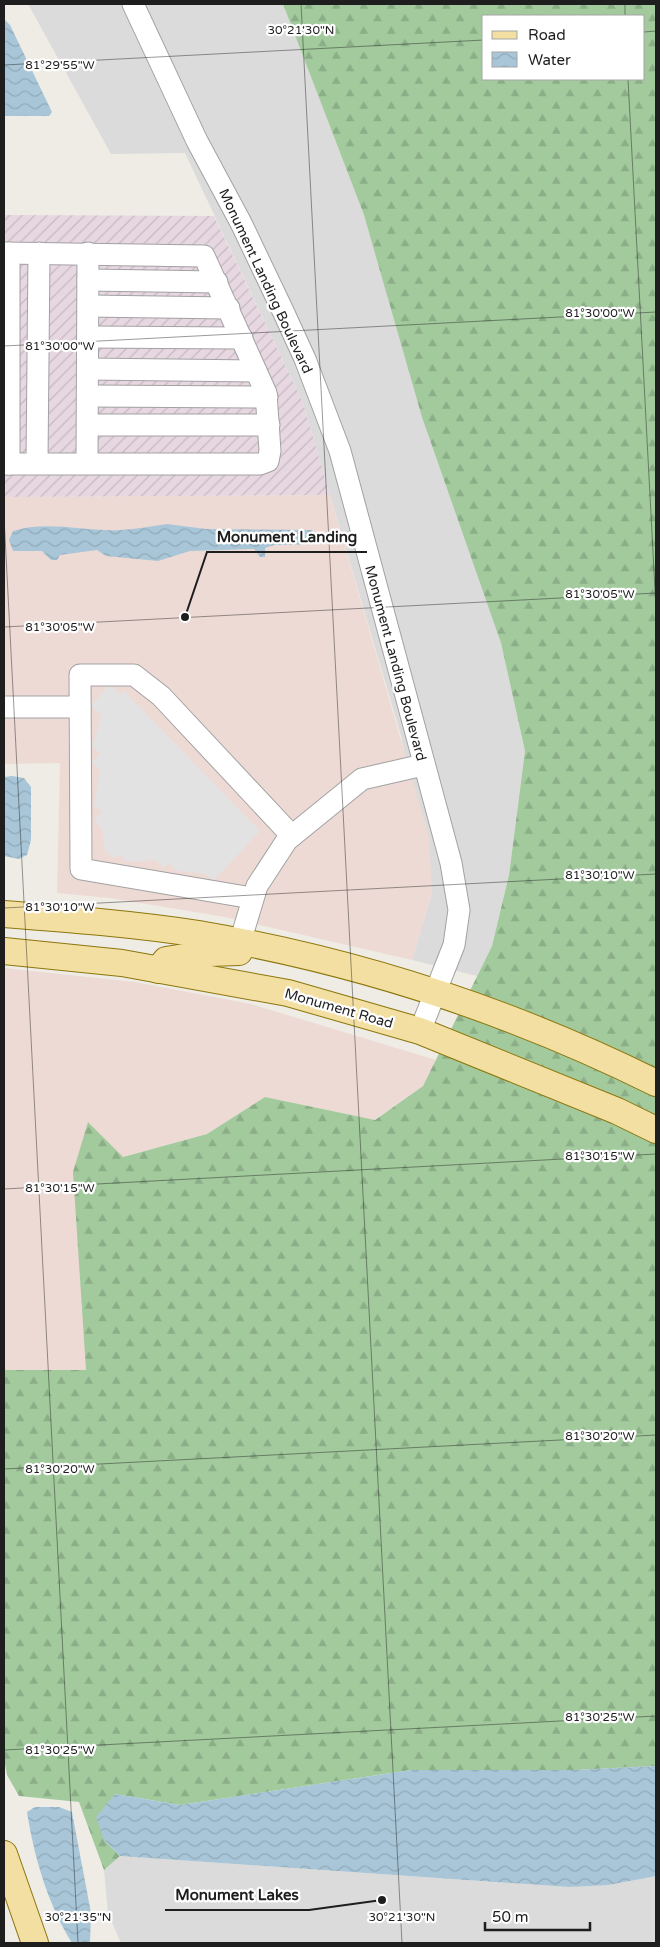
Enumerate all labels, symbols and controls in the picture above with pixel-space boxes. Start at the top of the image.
legend [482,15,645,80]
text: 30°21'30"N [268,23,335,37]
text: Road [528,26,566,44]
text: Water [528,51,571,69]
text: 81°29'55"W [25,58,95,72]
street label: Monument Landing Boulevard [215,186,316,376]
text: 81°30'00"W [565,306,635,320]
text: 81°30'00"W [25,339,95,353]
callout: Monument Landing [207,522,367,552]
text: Monument Landing [217,528,357,547]
street label: Monument Landing Boulevard [361,563,430,763]
text: 81°30'05"W [565,587,635,601]
text: 81°30'05"W [25,620,95,634]
text: 81°30'10"W [565,868,635,882]
text: 81°30'10"W [25,900,95,914]
street label: Monument Road [283,985,395,1032]
text: 81°30'15"W [565,1149,635,1163]
text: 81°30'15"W [25,1181,95,1195]
text: 81°30'20"W [565,1429,635,1443]
text: 81°30'20"W [25,1462,95,1476]
text: 81°30'25"W [565,1710,635,1724]
text: 81°30'25"W [25,1743,95,1757]
callout: Monument Lakes [165,1880,309,1910]
text: Monument Lakes [175,1886,299,1904]
scale bar [485,1900,590,1932]
text: 50 m [492,1908,529,1926]
text: 30°21'35"N [45,1910,112,1924]
text: 30°21'30"N [369,1910,436,1924]

